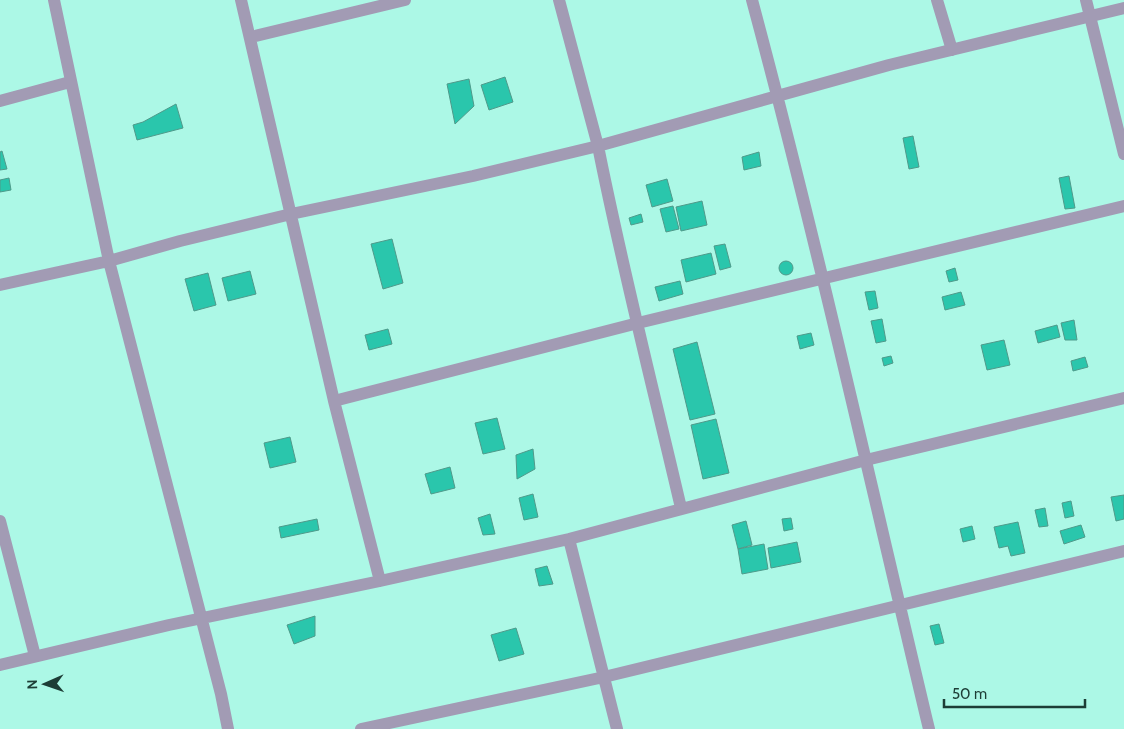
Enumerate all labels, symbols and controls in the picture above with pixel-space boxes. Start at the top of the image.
north arrow [20,659,70,709]
scale bar [944,676,1085,708]
text: N [23,679,41,690]
text: 50 m [952,685,987,703]

